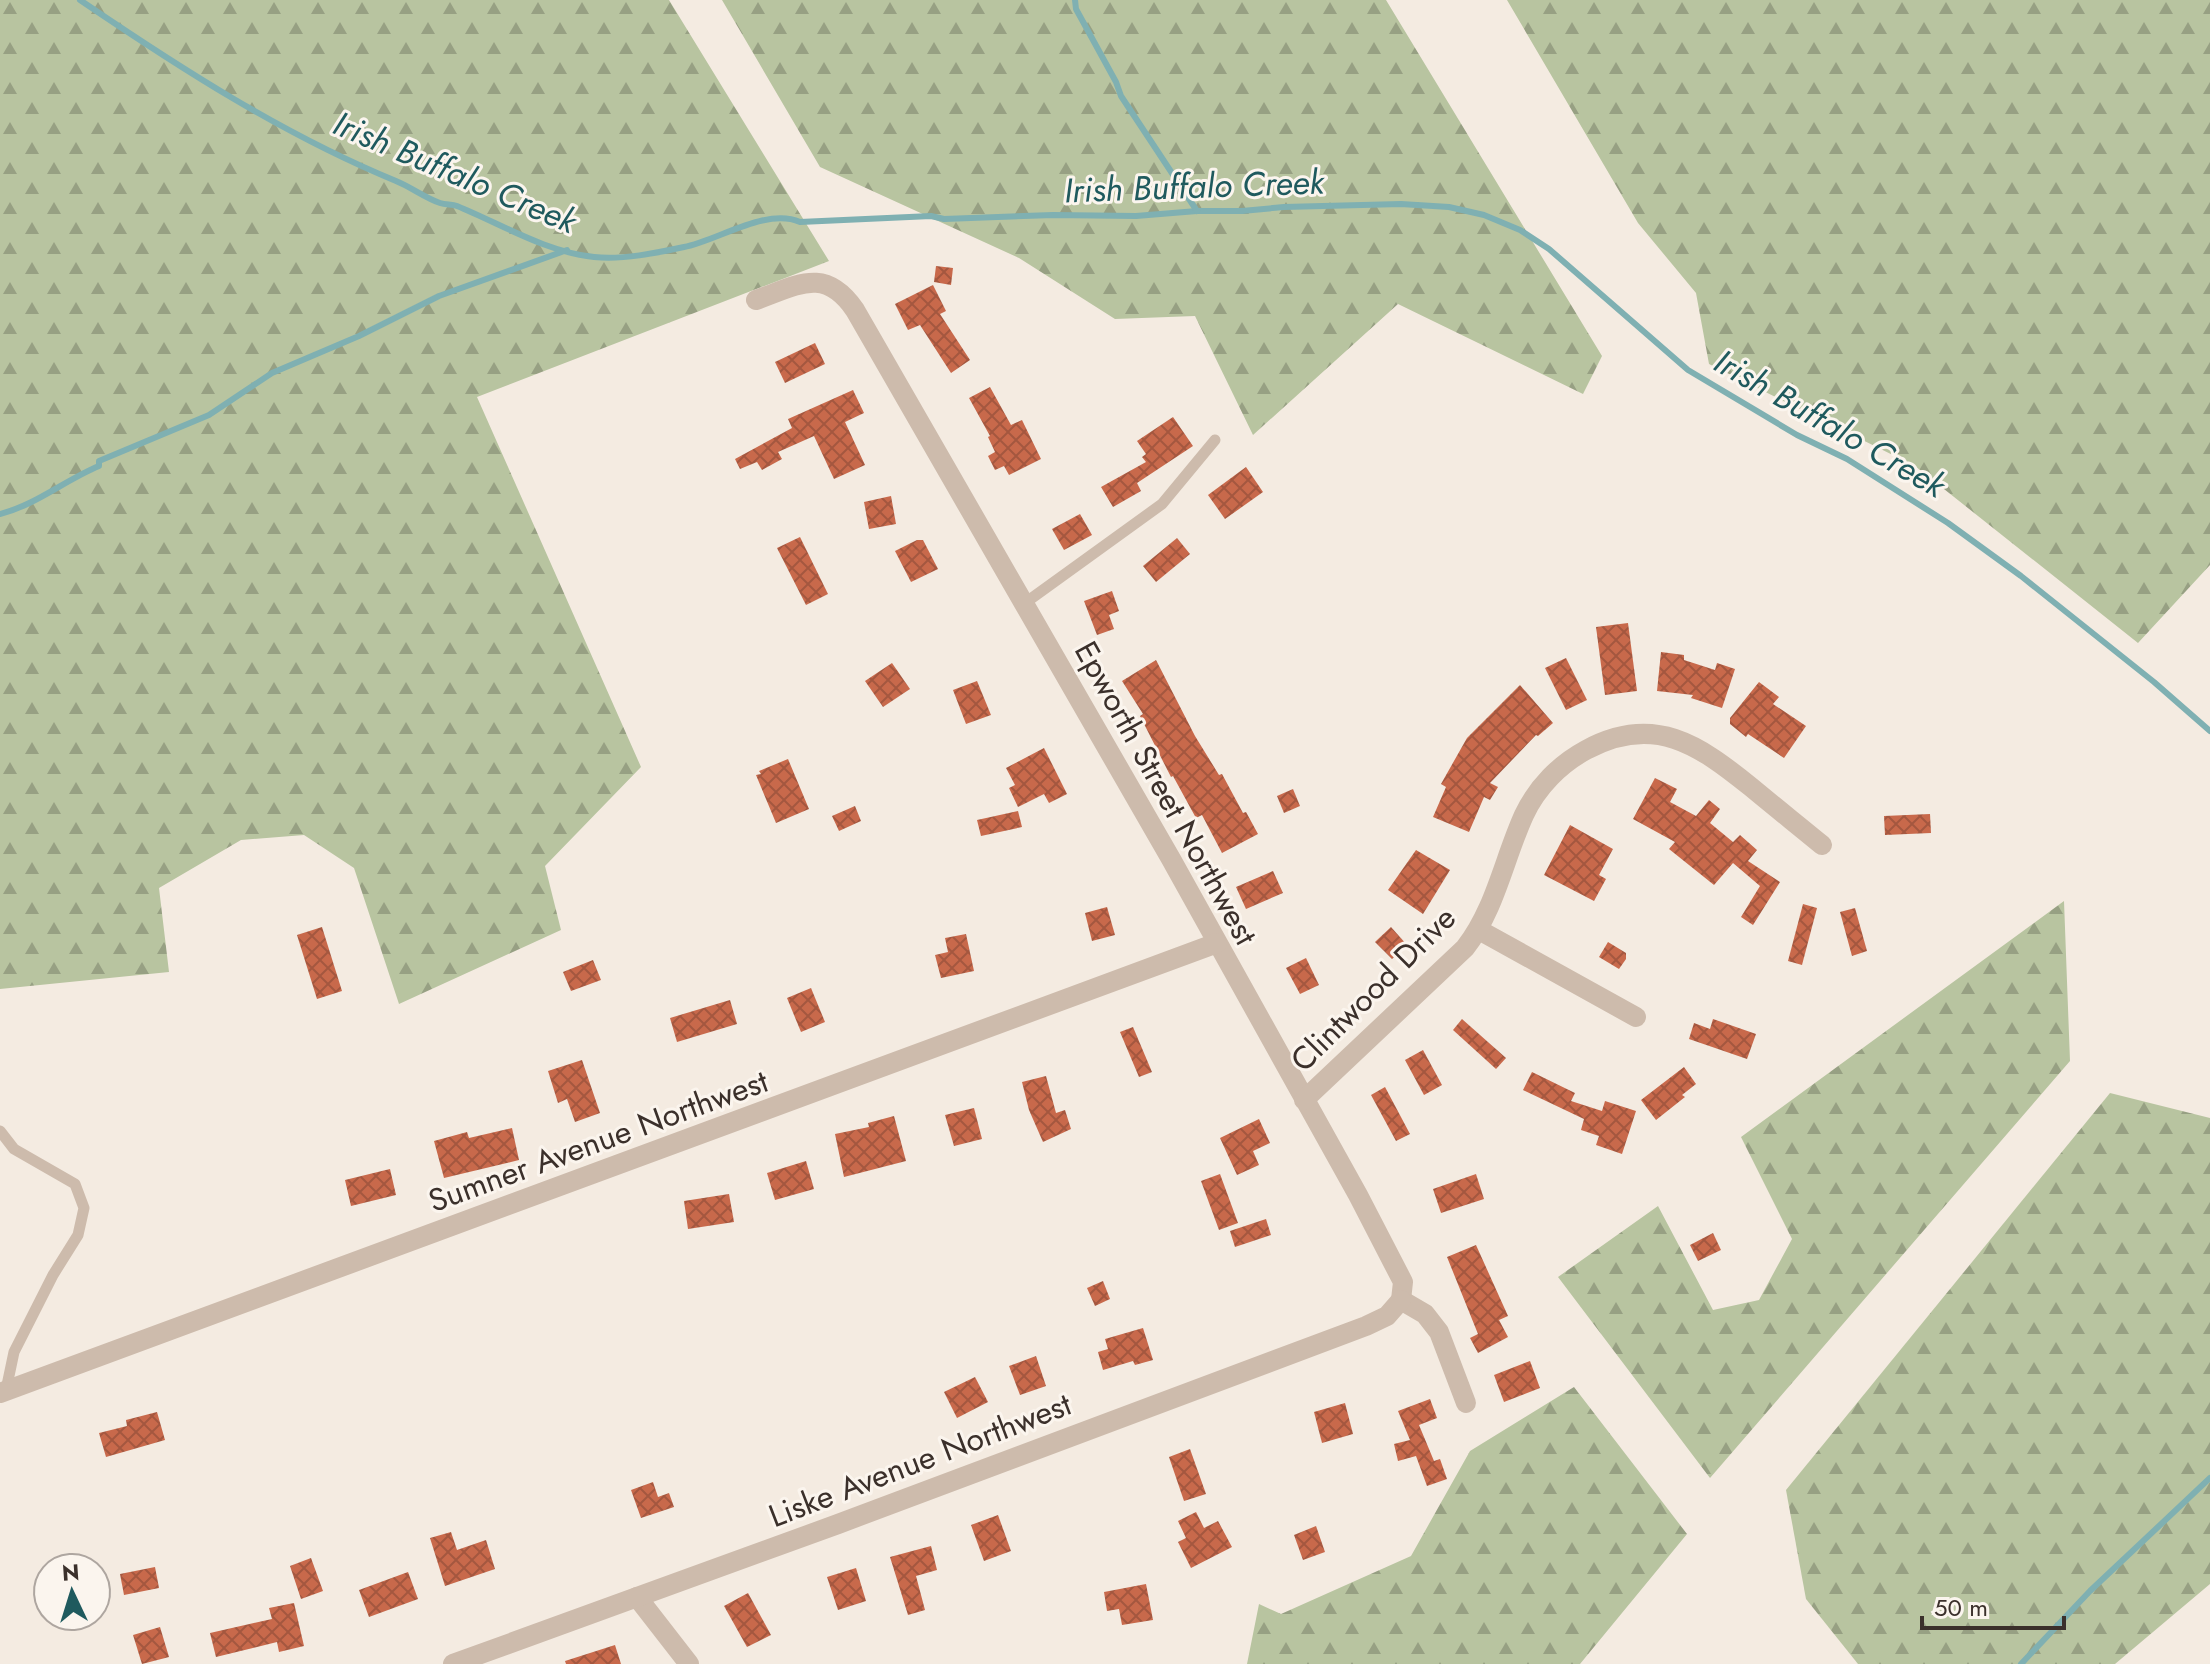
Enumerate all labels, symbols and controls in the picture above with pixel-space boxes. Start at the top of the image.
water label: Irish Buffalo Creek [326,99,585,246]
water label: Irish Buffalo Creek [1063,157,1326,216]
water label: Irish Buffalo Creek [1705,337,1956,510]
street label: Epworth Street Northwest [1063,633,1269,954]
street label: Clintwood Drive [1280,896,1466,1082]
street label: Sumner Avenue Northwest [422,1058,775,1224]
street label: Liske Avenue Northwest [762,1381,1078,1539]
north arrow [32,1552,112,1632]
text: N [61,1555,80,1589]
scale bar [1922,1580,2064,1630]
text: 50 m [1934,1590,1988,1625]

